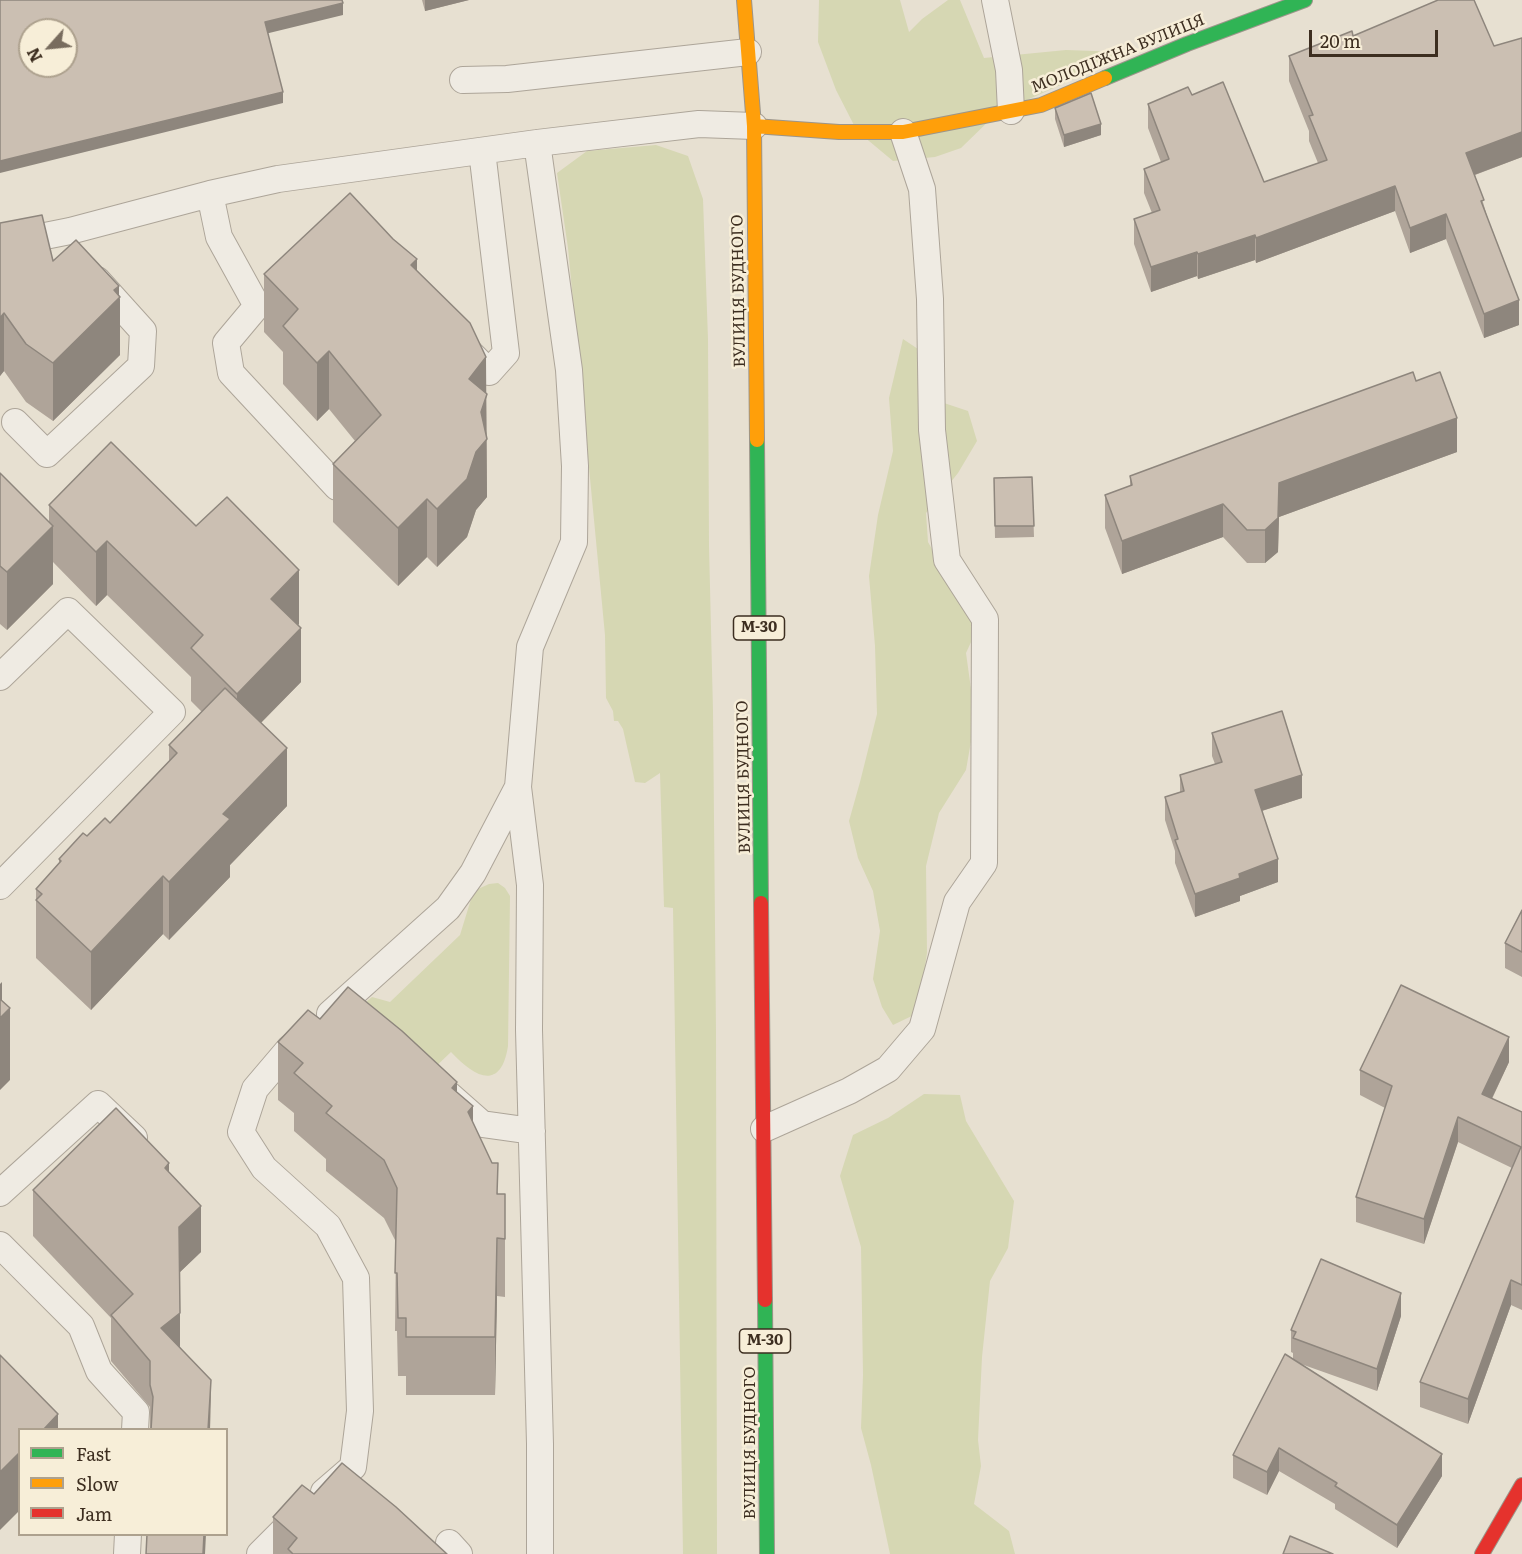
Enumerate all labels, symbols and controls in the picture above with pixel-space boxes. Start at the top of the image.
street label: МОЛОДІЖНА ВУЛИЦЯ [1028,10,1208,98]
north arrow [18,18,78,78]
scale bar [1312,18,1441,56]
text: 20 m [1320,27,1361,54]
text: N [20,44,47,67]
street label: ВУЛИЦЯ БУДНОГО [728,214,750,368]
road number: М-30 [734,616,784,640]
street label: ВУЛИЦЯ БУДНОГО [733,700,755,854]
road number: М-30 [740,1329,790,1353]
street label: ВУЛИЦЯ БУДНОГО [740,1366,760,1520]
legend [18,1428,228,1536]
text: Fast [76,1440,111,1467]
text: Slow [76,1470,118,1497]
text: Jam [76,1500,112,1527]

